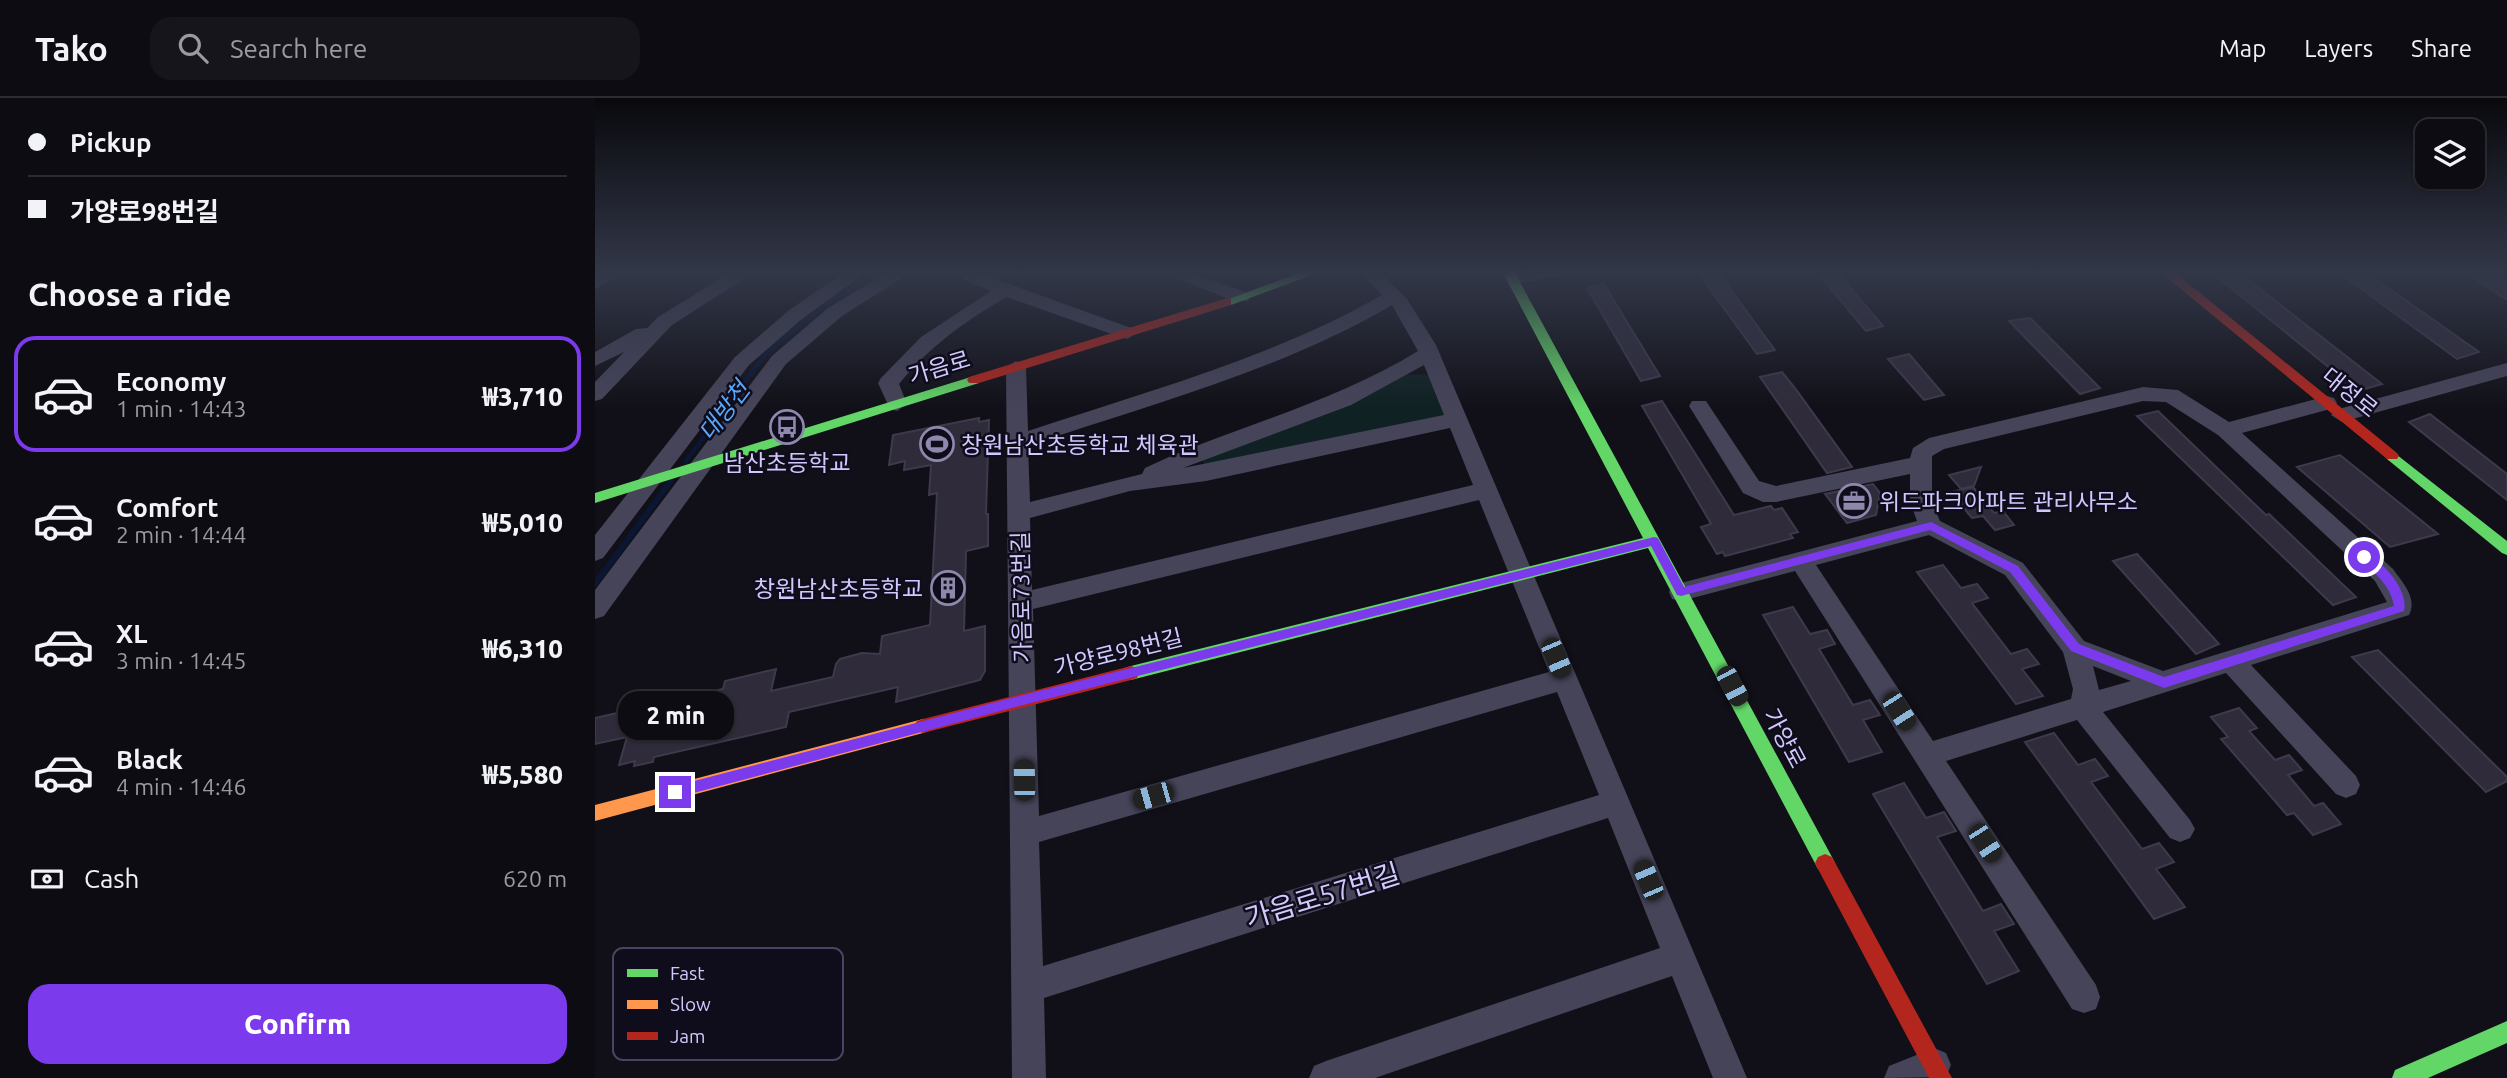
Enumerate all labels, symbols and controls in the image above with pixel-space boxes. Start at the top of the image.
search box [150,17,640,80]
icon: search [174,29,212,67]
text: Tako [35,30,108,67]
text: Search here [230,34,367,63]
text: Map [2219,35,2266,62]
text: Layers [2304,35,2373,62]
text: Share [2411,35,2472,62]
map controls [2415,119,2485,189]
button: layers [2415,119,2485,189]
text: Pickup [70,128,152,157]
text: 가양로98번길 [70,197,219,226]
text: Choose a ride [28,276,231,312]
street label: 가음로 [905,346,973,388]
street label: 대정로 [2317,362,2383,422]
icon: car [32,363,95,426]
text: Economy [116,367,226,396]
water label: 대방천 [693,374,756,446]
text: ₩3,710 [482,382,563,411]
text: 1 min · 14:43 [116,396,247,421]
bus stop icon: 남산초등학교 [768,408,806,446]
sports icon: 창원남산초등학교 체육관 [918,425,956,463]
place label: 창원남산초등학교 체육관 [961,432,1199,457]
place label: 남산초등학교 [724,450,850,475]
office icon: 위드파크아파트 관리사무소 [1835,482,1873,520]
icon: car [32,489,95,552]
place label: 위드파크아파트 관리사무소 [1879,489,2138,514]
text: Comfort [116,493,219,522]
text: ₩5,010 [482,508,563,537]
text: 2 min · 14:44 [116,522,247,547]
street label: 가음로73번길 [1007,531,1035,663]
route start [2348,541,2380,573]
building icon: 창원남산초등학교 [929,569,967,607]
place label: 창원남산초등학교 [754,576,923,601]
icon: car [32,615,95,678]
text: XL [116,619,147,648]
street label: 가양로98번길 [1051,624,1185,680]
text: ₩6,310 [482,634,563,663]
car [1539,635,1574,681]
text: 3 min · 14:45 [116,648,247,673]
car [1713,663,1752,709]
car [1879,688,1920,734]
callout: 2 min [617,690,733,740]
text: 2 min [647,703,705,728]
street label: 가양로 [1759,704,1811,772]
icon: car [32,741,95,804]
text: Black [116,745,183,774]
car [1014,759,1035,801]
text: ₩5,580 [482,760,563,789]
text: 4 min · 14:46 [116,774,247,799]
route end [659,776,691,808]
car [1130,780,1177,812]
car [1965,820,2006,866]
street label: 가음로57번길 [1241,857,1403,933]
car [1631,857,1666,903]
icon: cash [28,860,66,898]
text: Cash [84,864,139,893]
text: 620 m [503,866,567,891]
legend [613,948,843,1060]
text: Fast [670,962,705,984]
button: Confirm [28,984,567,1064]
text: Slow [670,993,711,1015]
text: Jam [670,1025,706,1047]

